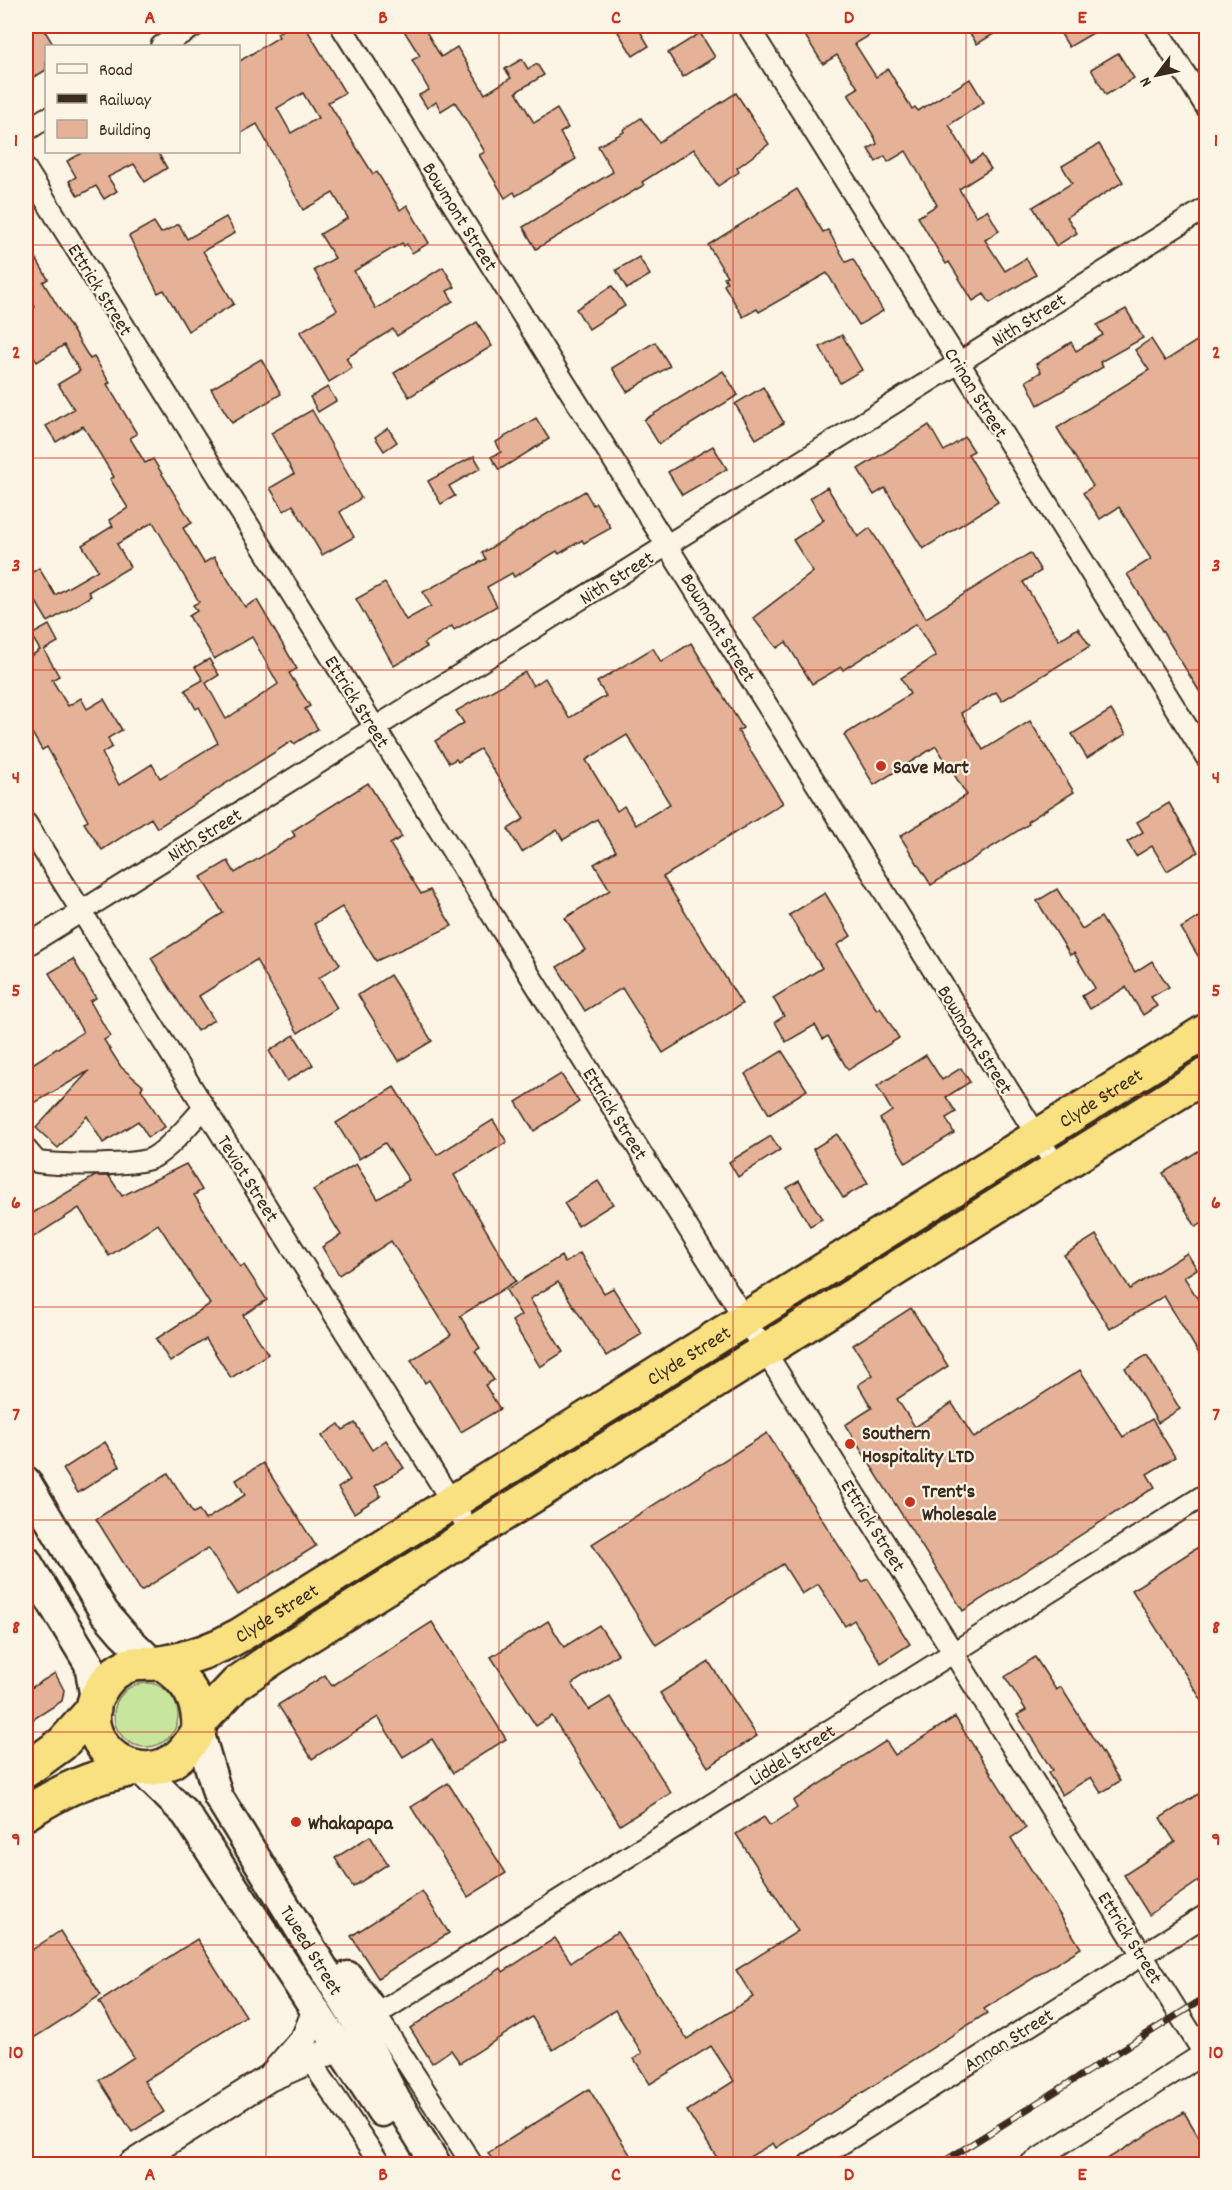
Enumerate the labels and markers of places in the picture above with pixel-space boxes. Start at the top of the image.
place label: Save Mart [893,755,969,783]
marker: Save Mart [874,759,888,773]
place label: Southern Hospitality LTD [862,1421,975,1472]
marker: Southern Hospitality LTD [843,1437,857,1451]
place label: Trent's Wholesale [922,1479,997,1530]
marker: Trent's Wholesale [903,1495,917,1509]
place label: Whakapapa [308,1811,393,1839]
marker: Whakapapa [289,1815,303,1829]

